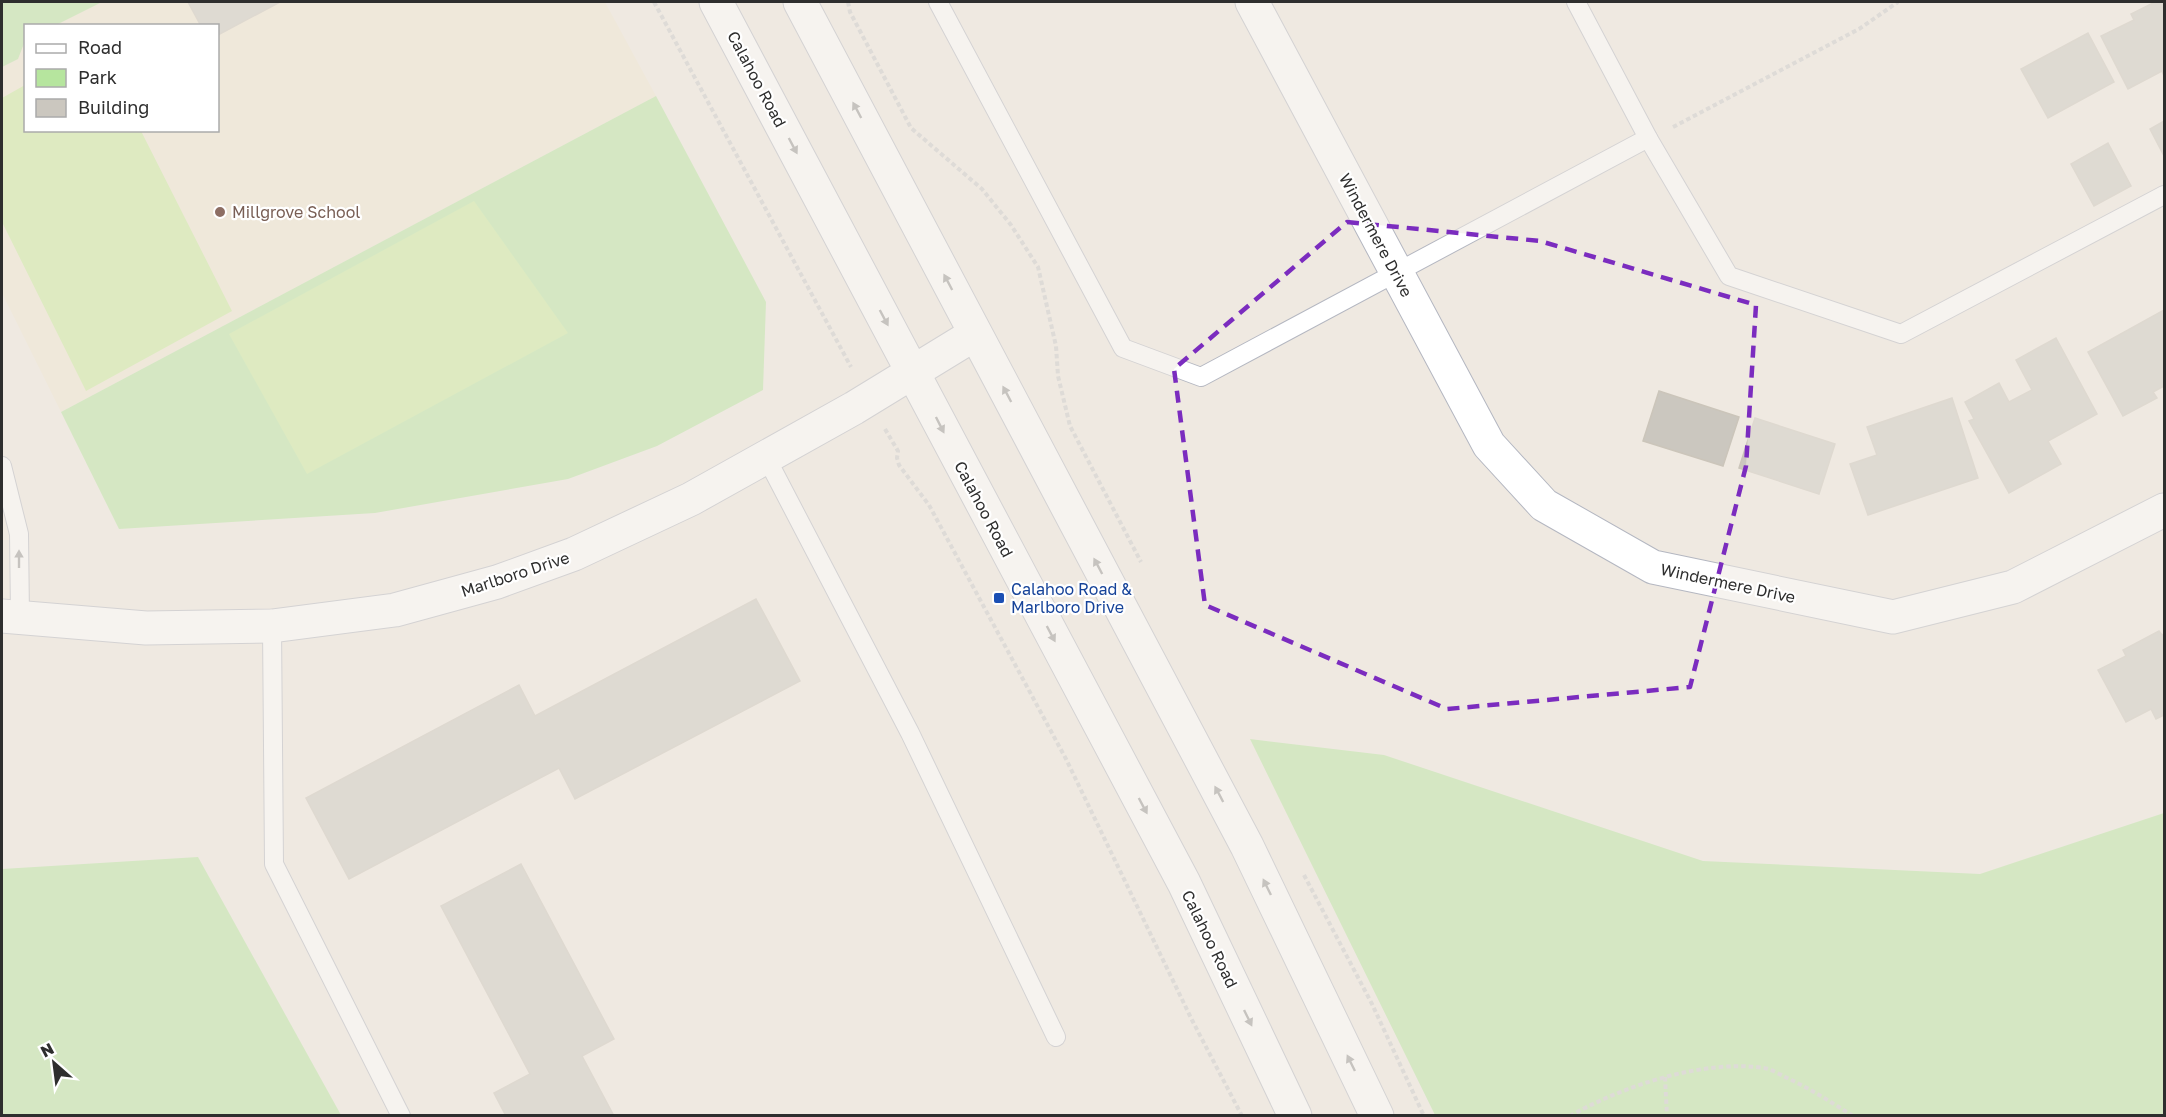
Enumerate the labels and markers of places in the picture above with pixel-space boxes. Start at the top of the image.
place label: Millgrove School [232,202,360,222]
marker: Millgrove School [213,205,227,219]
place label: Calahoo Road & Marlboro Drive [1011,579,1132,617]
marker: Calahoo Road & Marlboro Drive [992,591,1006,605]

